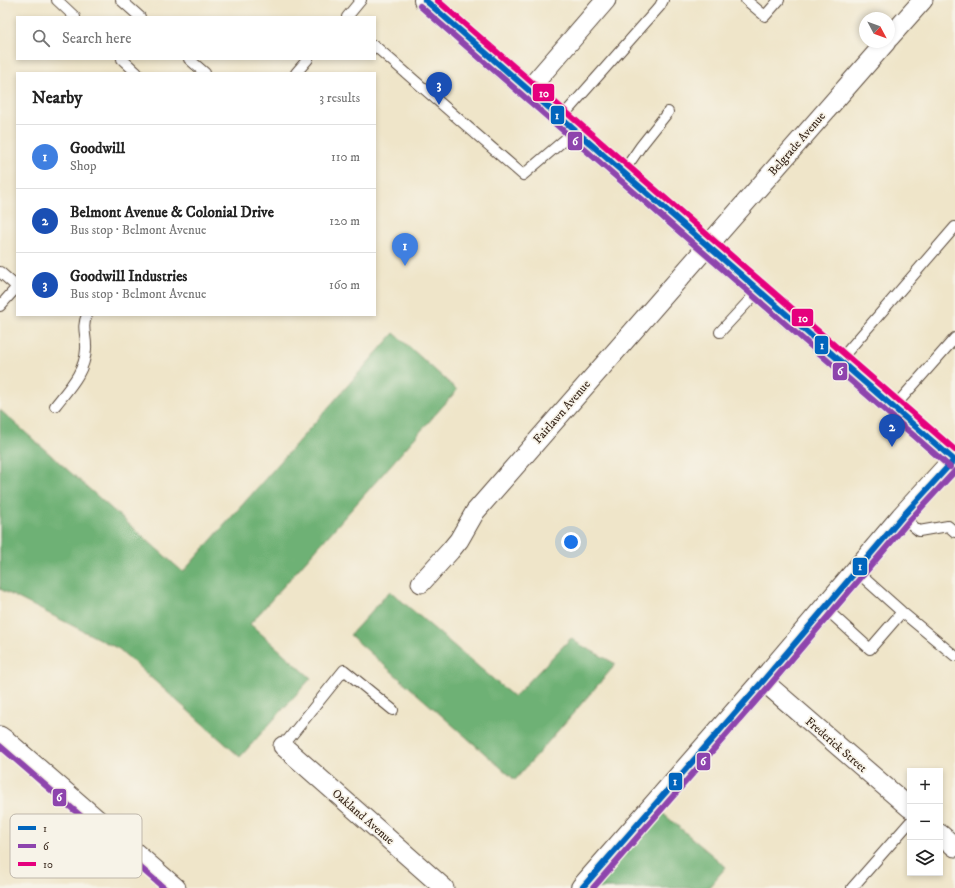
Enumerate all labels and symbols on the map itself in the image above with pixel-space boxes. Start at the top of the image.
north arrow [859,12,895,48]
pin: 3 [426,72,452,105]
line badge: 10 [532,83,555,102]
text: 10 [539,87,549,101]
line badge: 1 [550,105,565,125]
text: 1 [555,109,559,123]
street label: Belgrade Avenue [765,109,829,179]
line badge: 6 [567,131,583,151]
text: 6 [572,135,579,149]
pin: 1 [392,233,418,266]
line badge: 10 [791,308,814,327]
text: 10 [798,312,808,326]
line badge: 1 [814,335,829,355]
text: 1 [820,339,824,353]
line badge: 6 [832,362,848,381]
text: 6 [837,365,844,379]
street label: Fairlawn Avenue [530,377,594,447]
pin: 2 [879,414,905,447]
your location [561,532,581,552]
line badge: 1 [852,557,868,576]
text: 1 [858,560,862,574]
street label: Frederick Street [802,714,870,776]
line badge: 6 [696,752,711,771]
text: 6 [700,755,707,769]
line badge: 1 [668,772,683,791]
text: 1 [673,775,677,789]
street label: Oakland Avenue [329,786,397,848]
line badge: 6 [52,788,67,807]
text: 6 [56,791,63,805]
legend [10,814,142,878]
text: 1 [43,822,47,836]
text: 6 [43,840,50,854]
text: 10 [43,858,53,872]

